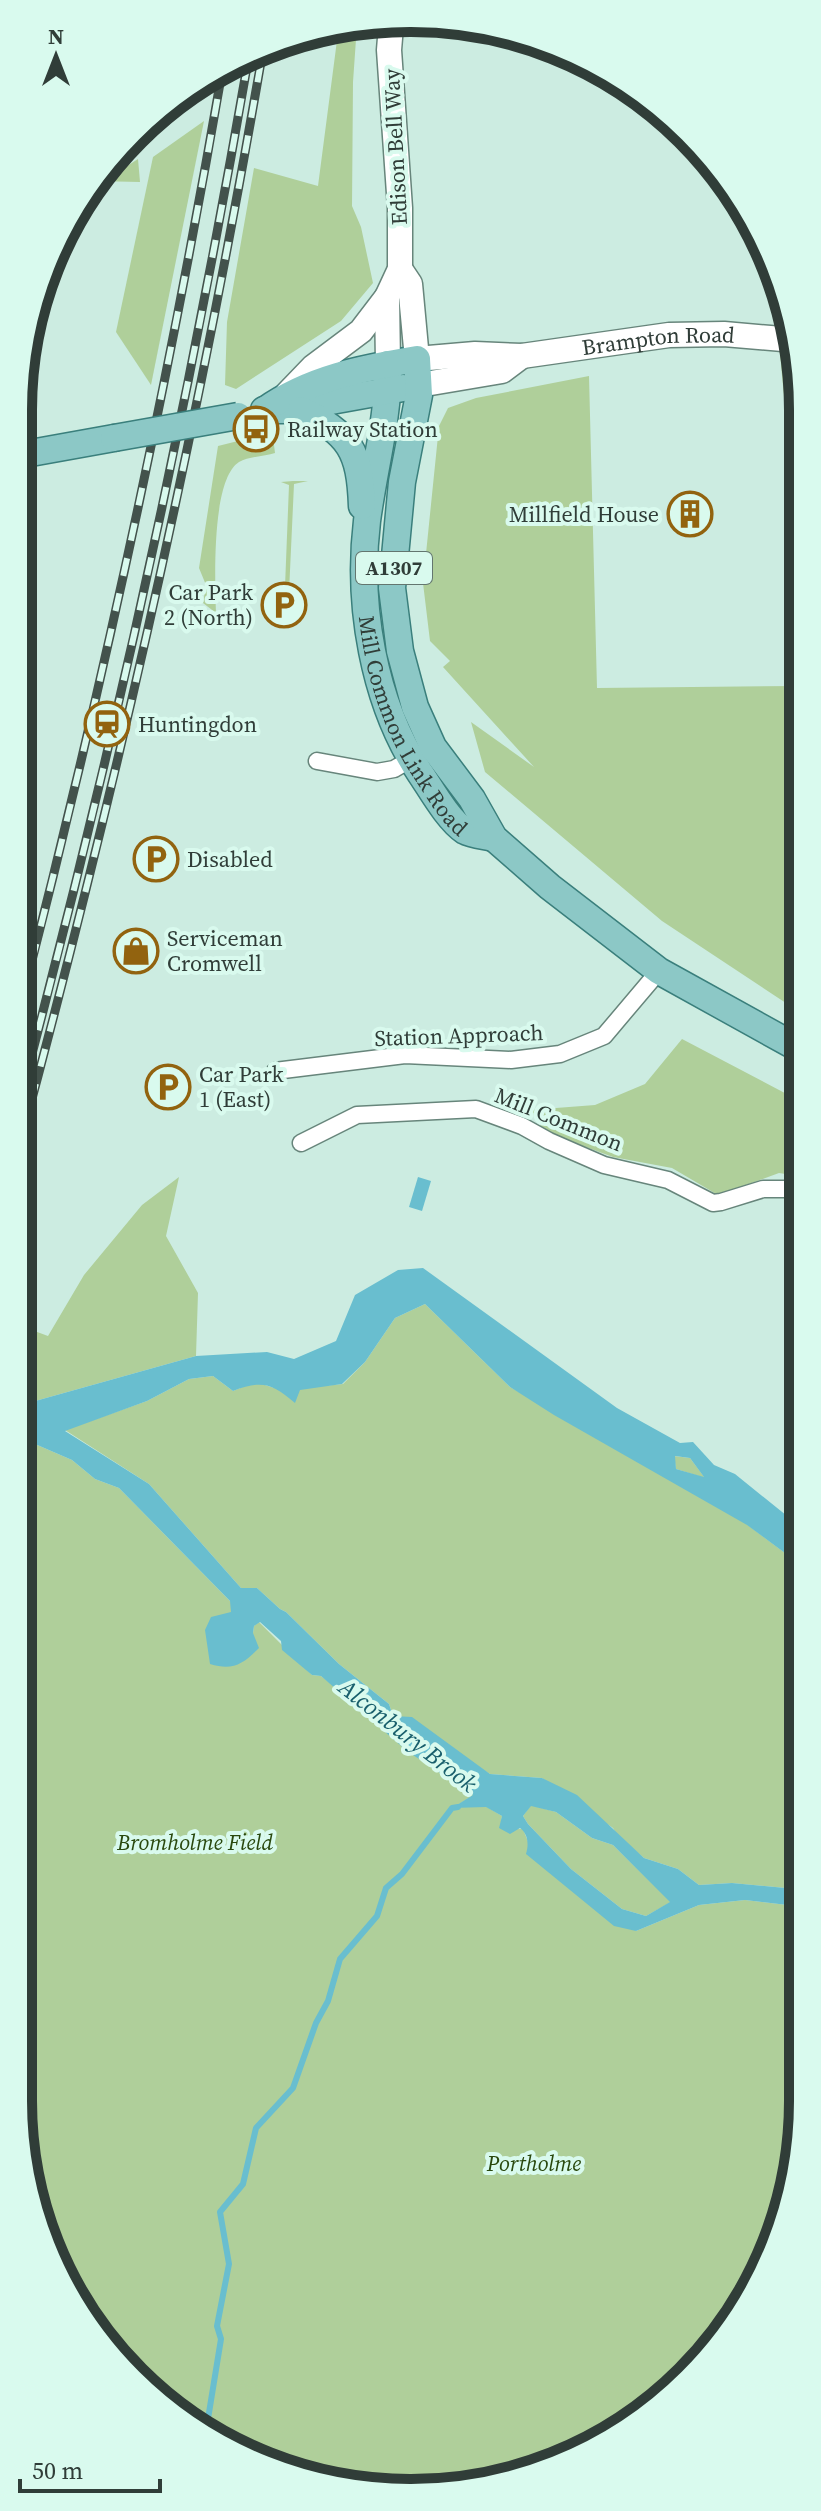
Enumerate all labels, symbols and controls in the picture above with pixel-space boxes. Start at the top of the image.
north arrow [16,16,96,96]
text: N [48,21,64,51]
street label: Edison Bell Way [376,67,414,226]
street label: Brampton Road [580,319,737,362]
bus stop icon: Railway Station [232,405,280,453]
place label: Railway Station [287,414,438,444]
building icon: Millfield House [666,490,714,538]
place label: Millfield House [509,499,659,529]
road number: A1307 [356,552,432,584]
place label: Car Park 2 (North) [164,577,254,632]
parking icon: Car Park 2 (North) [260,581,308,629]
street label: Mill Common Link Road [352,614,475,843]
station icon: Huntingdon [83,700,131,748]
place label: Huntingdon [138,709,257,739]
parking icon: Disabled [132,835,180,883]
place label: Disabled [187,844,273,874]
place label: Serviceman Cromwell [167,923,283,978]
shop icon: Serviceman Cromwell [112,927,160,975]
street label: Station Approach [374,1017,544,1053]
place label: Car Park 1 (East) [199,1059,285,1114]
parking icon: Car Park 1 (East) [144,1063,192,1111]
street label: Mill Common [490,1080,628,1158]
water label: Alconbury Brook [330,1669,485,1800]
park label: Bromholme Field [116,1827,273,1857]
park label: Portholme [486,2148,581,2178]
scale bar [20,2443,160,2493]
text: 50 m [32,2454,83,2487]

